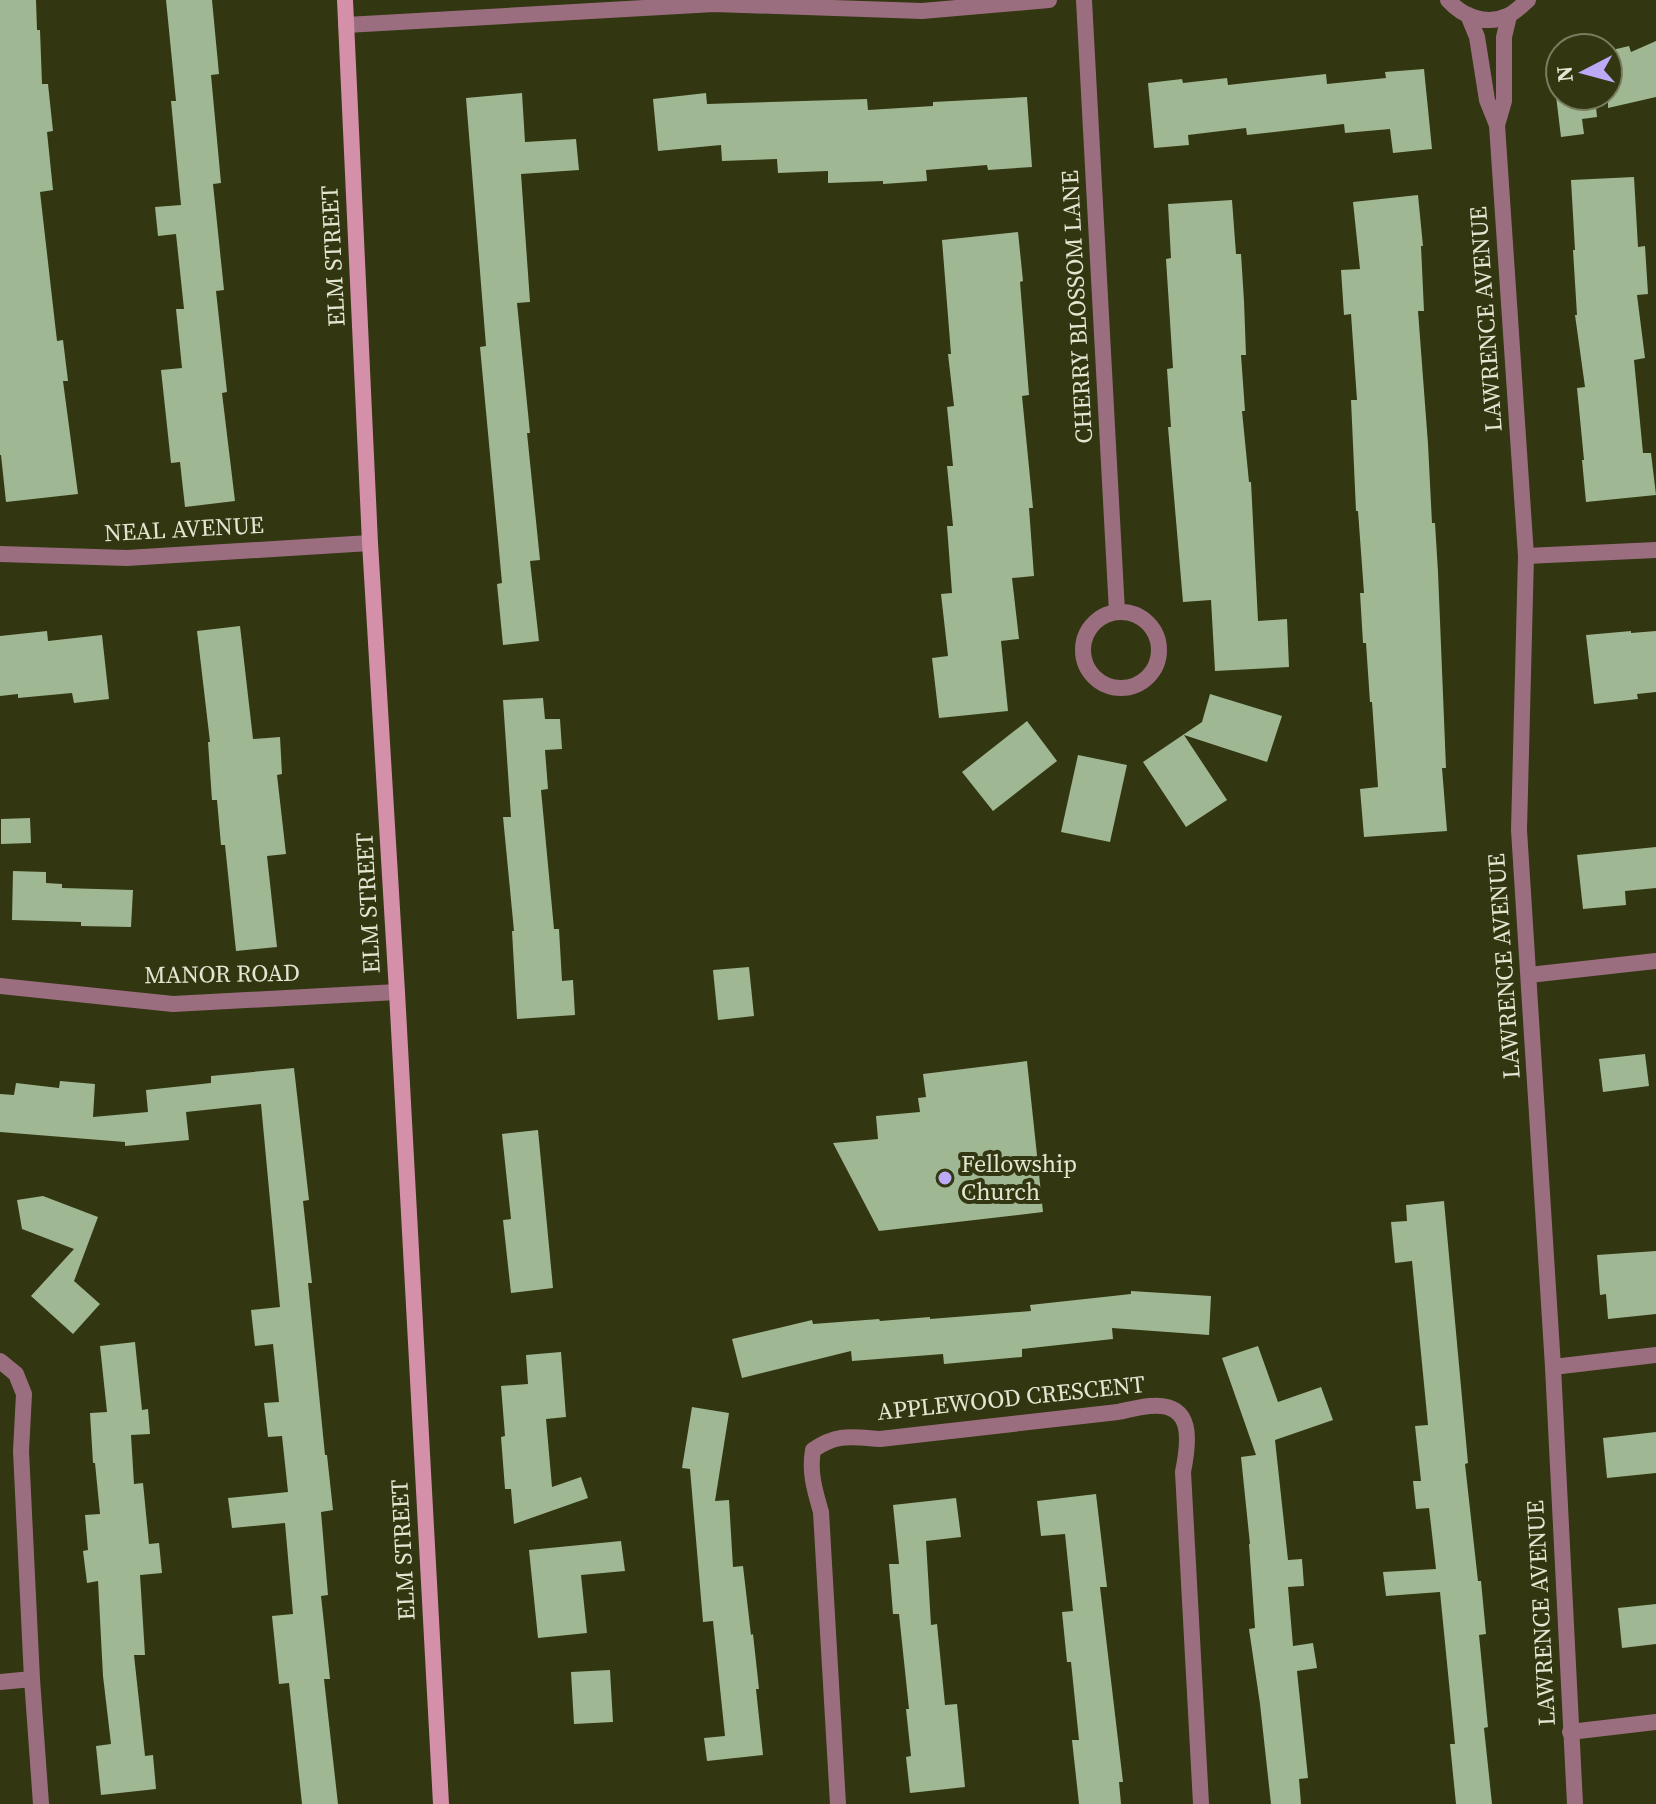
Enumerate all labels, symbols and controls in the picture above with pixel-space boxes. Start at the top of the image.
north arrow [1544,32,1624,112]
text: N [1548,65,1580,84]
street label: CHERRY BLOSSOM LANE [1053,169,1100,445]
street label: ELM STREET [312,184,353,327]
street label: LAWRENCE AVENUE [1461,205,1510,433]
street label: NEAL AVENUE [103,508,265,549]
street label: ELM STREET [347,831,388,974]
street label: LAWRENCE AVENUE [1479,852,1528,1080]
street label: MANOR ROAD [144,956,300,991]
place label: Fellowship Church [961,1147,1077,1208]
marker: Fellowship Church [936,1169,954,1187]
street label: APPLEWOOD CRESCENT [875,1367,1147,1428]
street label: ELM STREET [382,1478,423,1621]
street label: LAWRENCE AVENUE [1518,1499,1563,1727]

